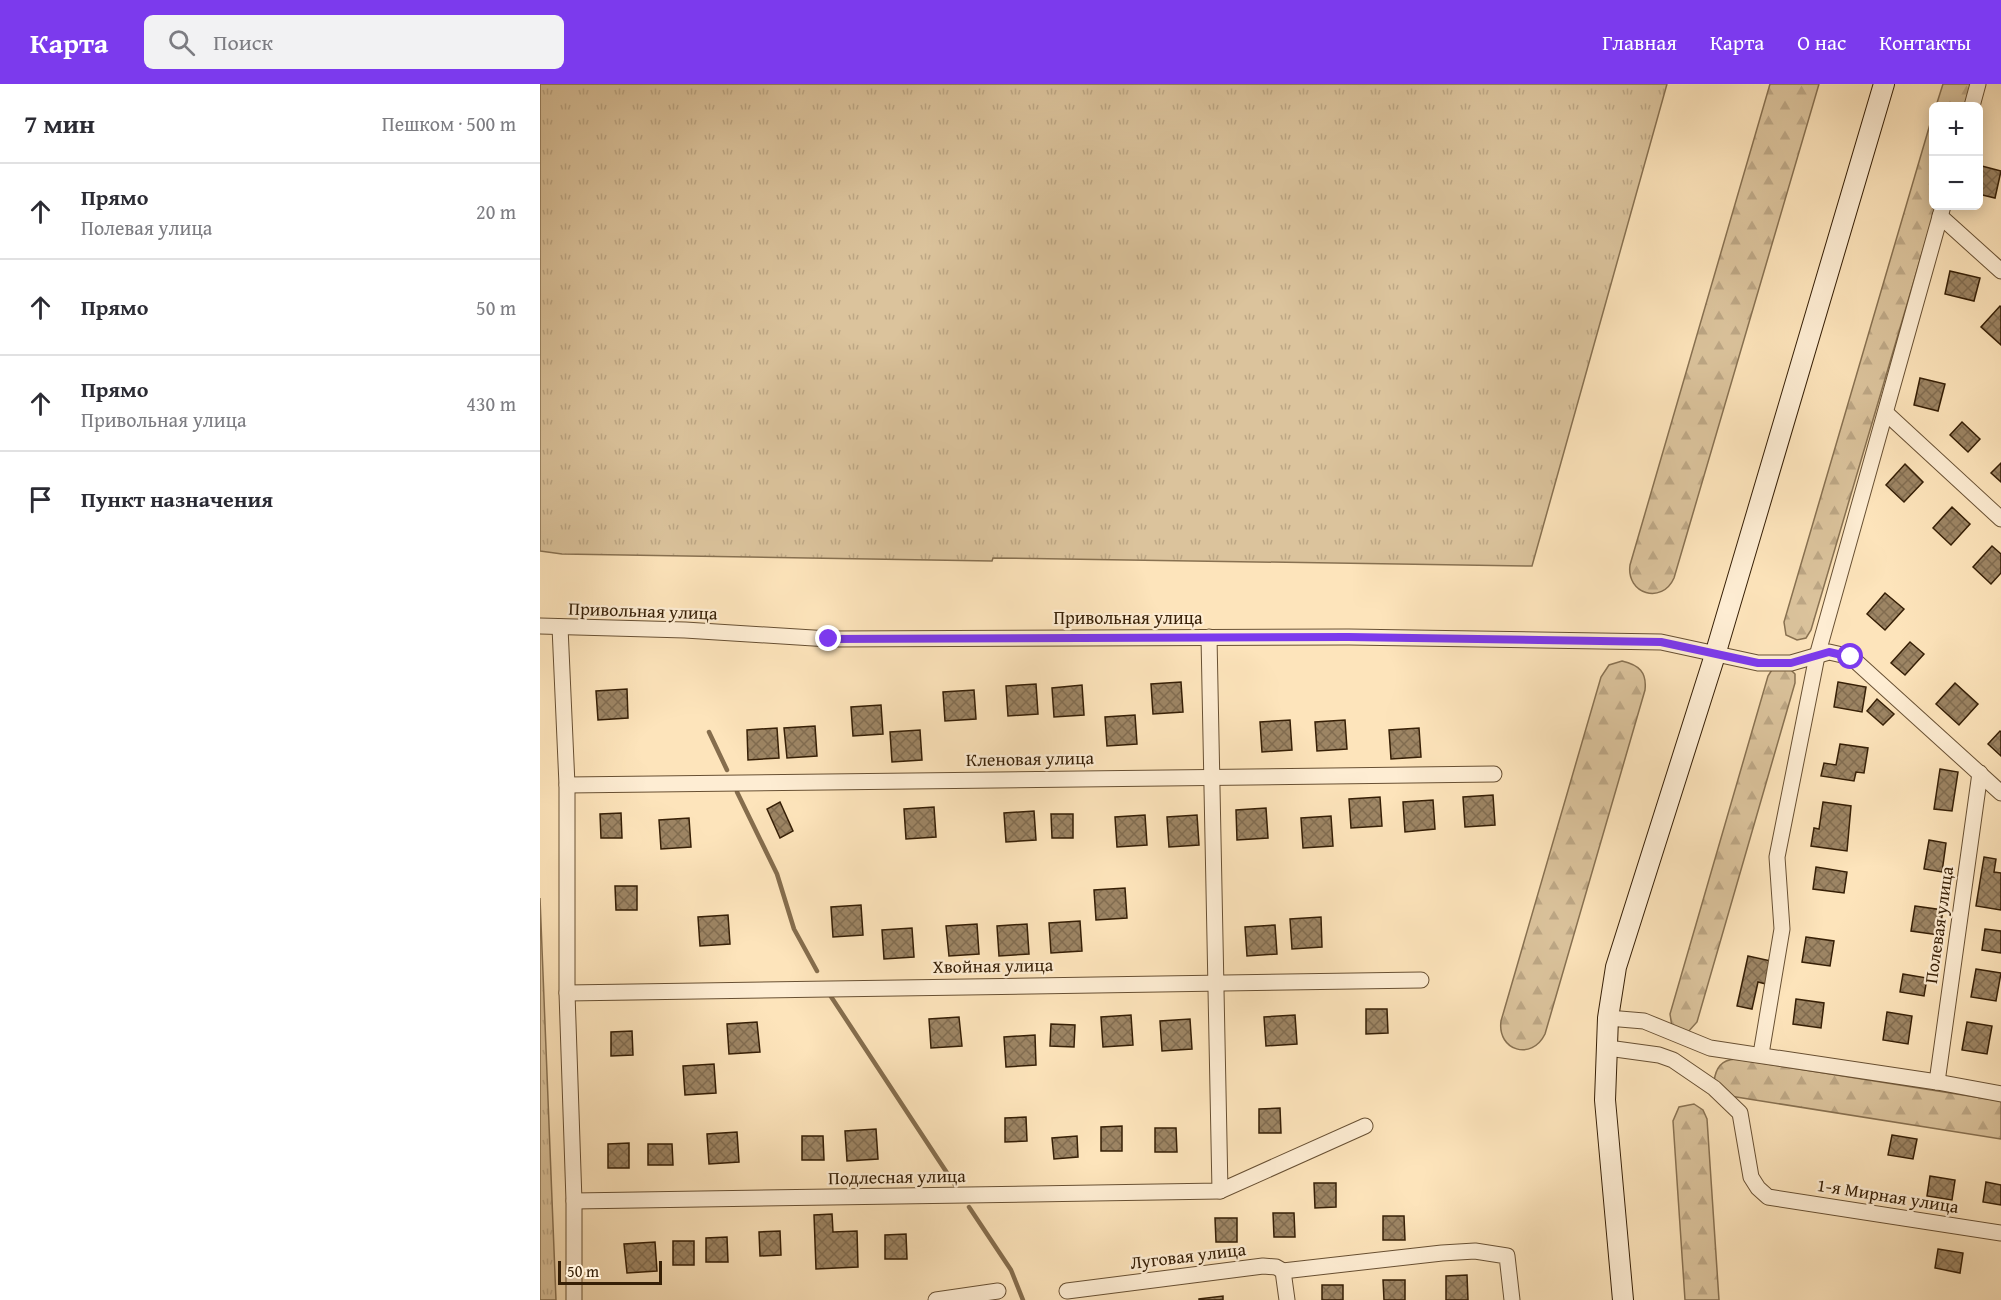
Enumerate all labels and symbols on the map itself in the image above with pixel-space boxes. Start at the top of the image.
street label: Привольная улица [568,594,718,627]
street label: Привольная улица [1053,604,1203,631]
route end [815,625,841,651]
route start [1837,643,1863,669]
street label: Кленовая улица [966,744,1095,773]
street label: Полевая улица [1917,864,1960,985]
street label: Хвойная улица [933,951,1054,980]
street label: Подлесная улица [828,1162,966,1191]
street label: 1-я Мирная улица [1815,1171,1961,1220]
street label: Луговая улица [1129,1235,1248,1276]
scale bar [558,1258,662,1286]

